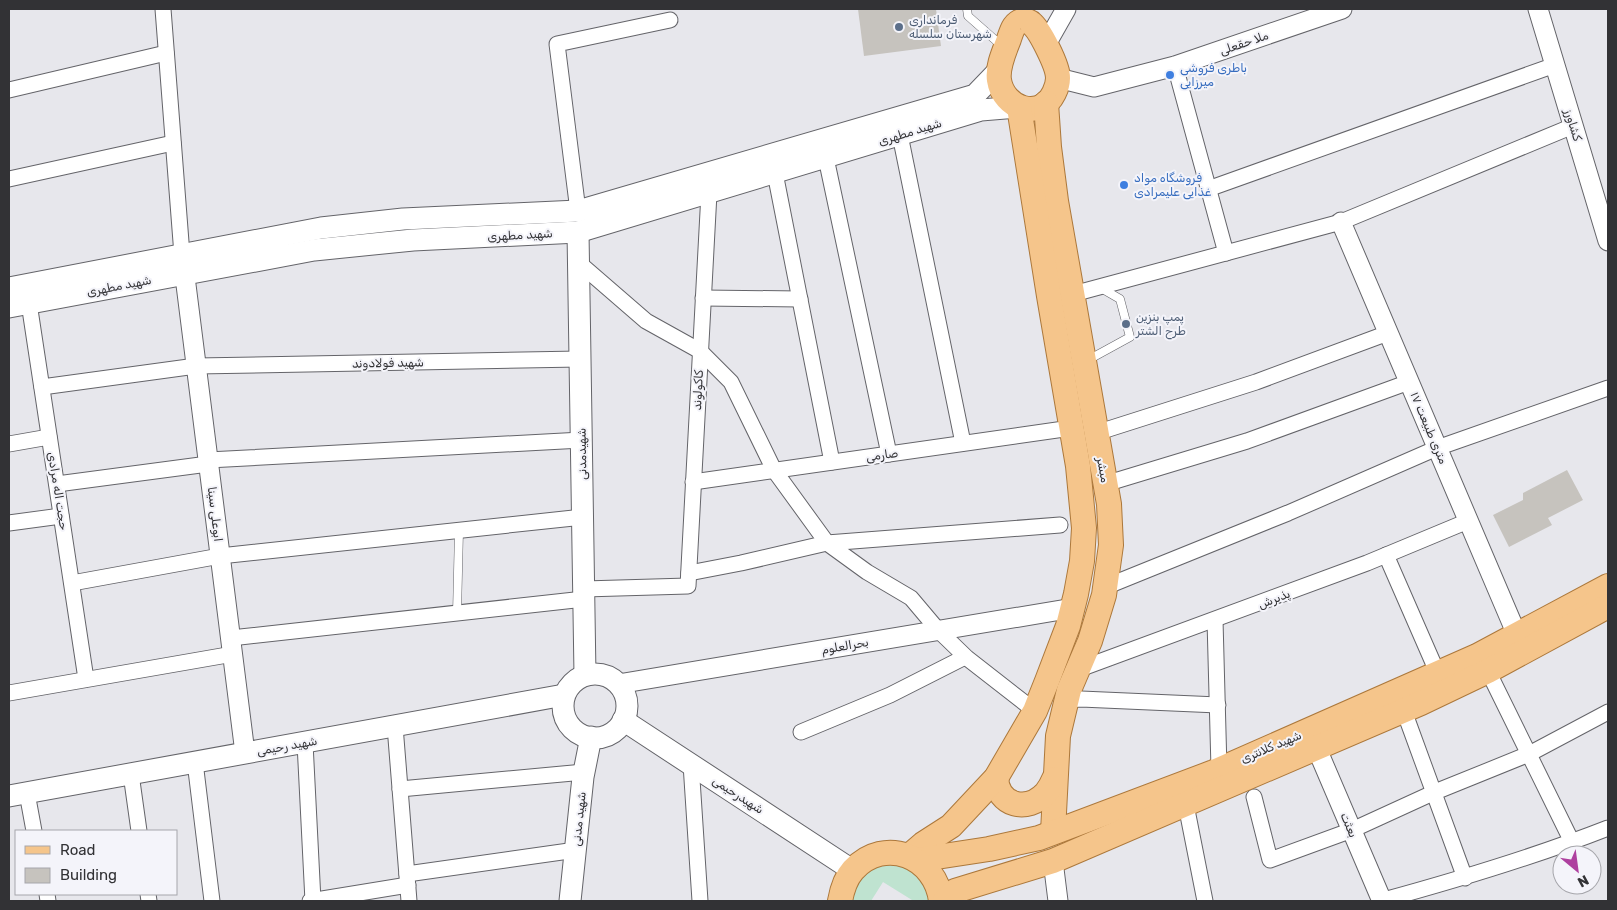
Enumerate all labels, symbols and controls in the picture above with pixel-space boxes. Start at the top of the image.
place label: فرمانداری شهرستان سلسله [909,13,992,42]
marker: فرمانداری شهرستان سلسله [893,21,905,33]
street label: ملا حقعلی [1218,28,1271,59]
place label: باطری فروشی میرزایی [1180,61,1247,90]
marker: باطری فروشی میرزایی [1164,69,1176,81]
street label: کشاورز [1560,106,1585,144]
street label: شهید مطهری [877,116,944,149]
place label: فروشگاه مواد غذایی علیمرادی [1134,171,1212,200]
marker: فروشگاه مواد غذایی علیمرادی [1118,179,1130,191]
street label: شهید مطهری [487,226,553,245]
street label: شهید مطهری [85,273,153,300]
place label: پمپ بنزین طرح الشتر [1135,310,1186,340]
marker: پمپ بنزین طرح الشتر [1120,318,1132,330]
street label: شهید فولادوند [352,355,424,372]
street label: کاکولوند [690,369,707,411]
street label: ۱۷ متری طبیعت [1407,390,1451,467]
street label: شهیدمدنی [575,428,590,480]
street label: صارمی [865,446,899,465]
street label: حجت اله مرادی [44,451,71,531]
street label: مبشر [1093,455,1112,484]
street label: ابوعلی سینا [204,486,225,542]
street label: پذیرش [1256,587,1292,612]
street label: بحرالعلوم [820,635,870,659]
street label: شهید کلانتری [1239,728,1304,767]
street label: شهید رحیمی [256,734,319,759]
street label: شهیدرحیمی [709,773,766,818]
street label: شهید مدنی [569,791,590,847]
street label: بعثت [1338,810,1360,840]
legend [15,830,178,895]
text: Road [60,841,96,859]
north arrow [1552,845,1602,895]
text: Building [60,866,117,884]
text: N [1575,871,1592,891]

